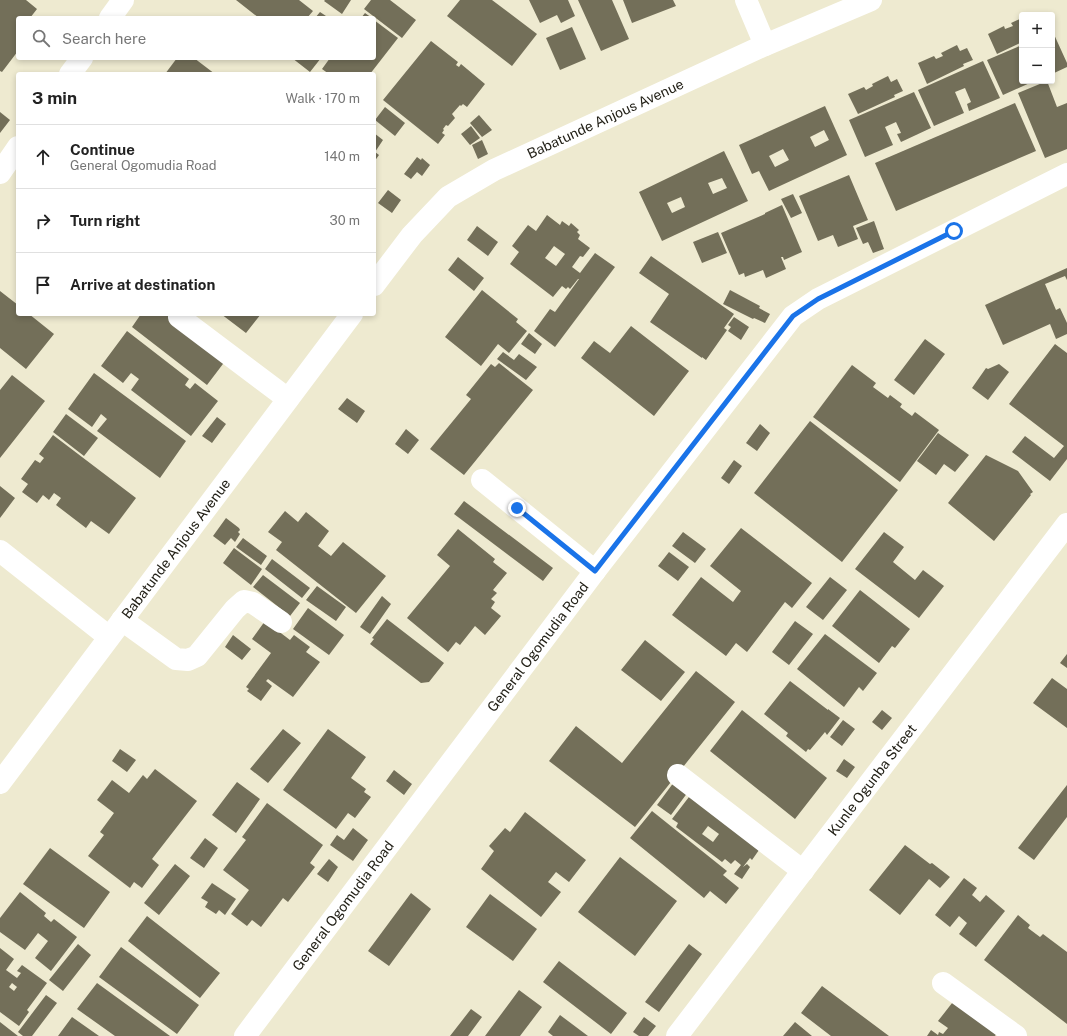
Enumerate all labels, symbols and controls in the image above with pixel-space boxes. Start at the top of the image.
map controls [1019,12,1055,84]
button: + [1019,12,1055,48]
search box [16,16,376,60]
icon: search [30,27,52,49]
text: Search here [62,30,146,47]
button: − [1019,48,1055,84]
street label: Babatunde Anjous Avenue [524,76,686,162]
text: 3 min [32,88,77,108]
text: Walk · 170 m [285,91,360,106]
text: Continue [70,141,135,158]
icon: ahead [32,146,54,168]
text: 140 m [324,149,360,164]
text: General Ogomudia Road [70,158,217,173]
icon: right [32,210,54,232]
text: Turn right [70,212,140,229]
text: 30 m [330,213,360,228]
route start [945,222,963,240]
icon: arrive [32,274,54,296]
text: Arrive at destination [70,276,215,293]
street label: Babatunde Anjous Avenue [118,476,233,622]
route end [508,499,526,517]
street label: General Ogomudia Road [484,579,592,715]
street label: Kunle Ogunba Street [825,721,920,839]
street label: General Ogomudia Road [289,838,397,974]

